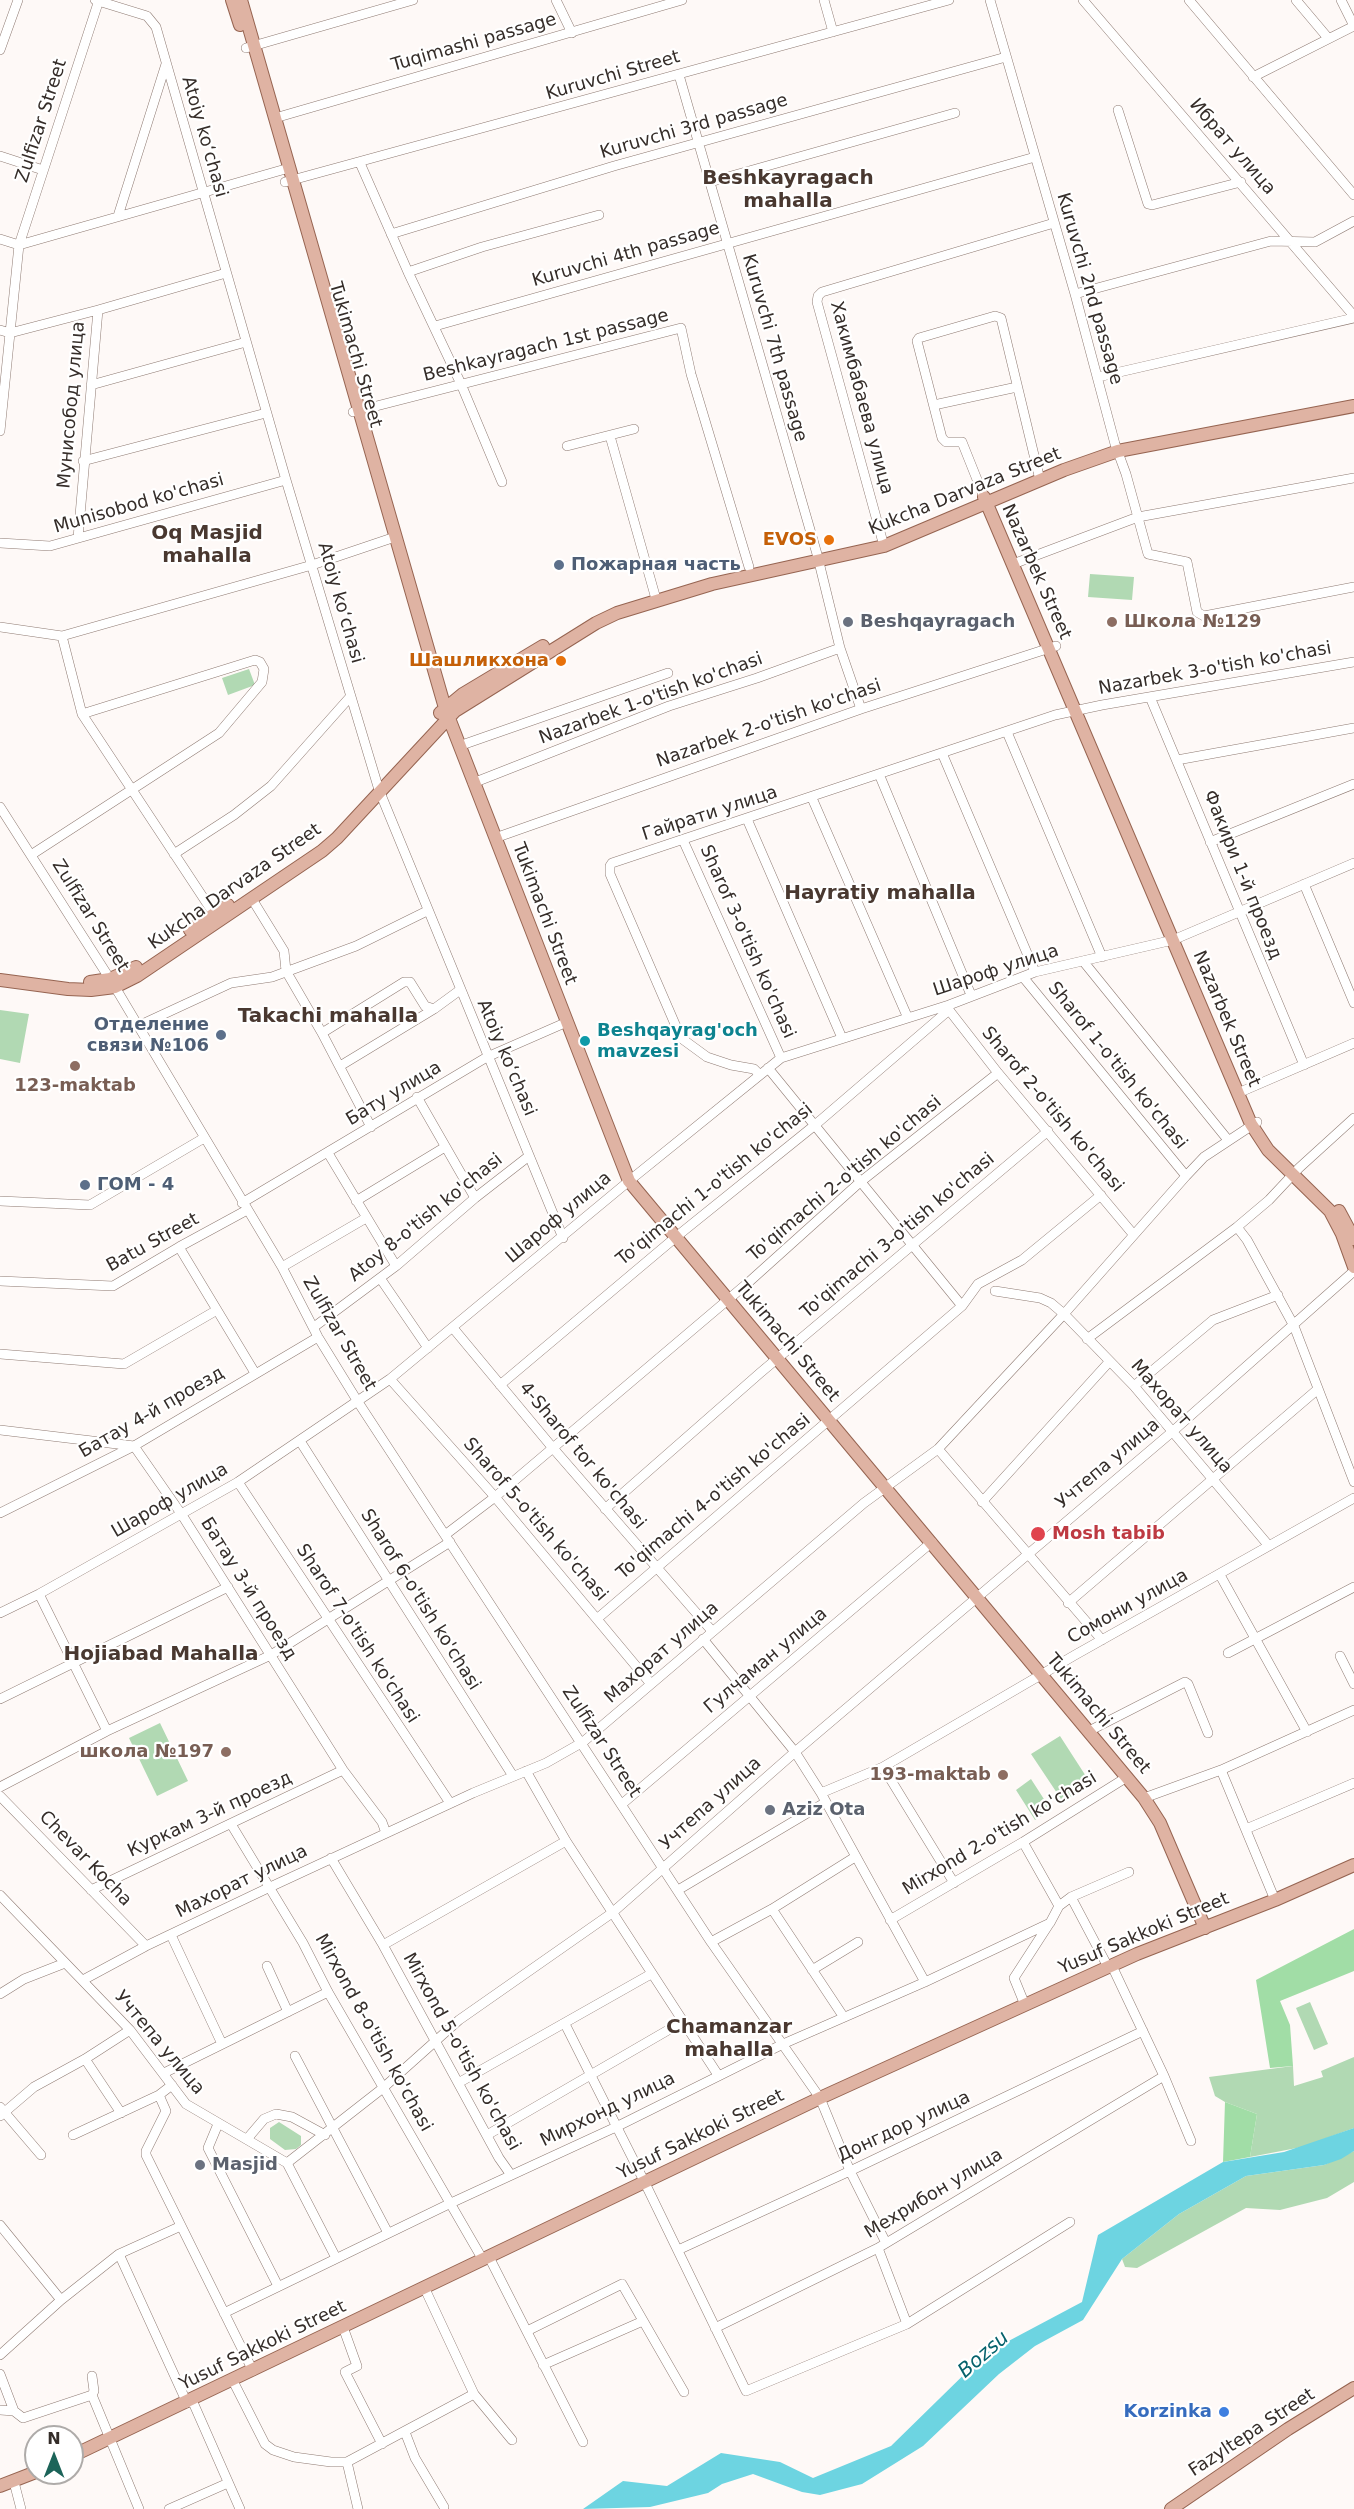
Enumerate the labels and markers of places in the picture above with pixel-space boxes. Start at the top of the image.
place label: EVOS [763,529,817,551]
marker: EVOS [822,533,836,547]
place label: Пожарная часть [571,554,741,576]
marker: Пожарная часть [552,558,566,572]
place label: Beshqayragach [860,611,1015,633]
place label: Школа №129 [1124,611,1262,633]
marker: Beshqayragach [841,615,855,629]
marker: Школа №129 [1105,615,1119,629]
place label: Шашликхона [409,650,549,672]
marker: Шашликхона [554,654,568,668]
place label: Отделение связи №106 [87,1014,209,1056]
place label: Beshqayrag'och mavzesi [597,1020,758,1062]
marker: Отделение связи №106 [214,1028,228,1042]
marker: Beshqayrag'och mavzesi [578,1034,592,1048]
marker: 123-maktab [68,1059,82,1073]
place label: 123-maktab [14,1075,136,1097]
place label: ГОМ - 4 [97,1174,174,1196]
marker: ГОМ - 4 [78,1178,92,1192]
place label: Mosh tabib [1052,1523,1165,1545]
marker: Mosh tabib [1029,1525,1047,1543]
place label: школа №197 [79,1741,214,1763]
marker: школа №197 [219,1745,233,1759]
place label: 193-maktab [869,1764,991,1786]
marker: 193-maktab [996,1768,1010,1782]
place label: Aziz Ota [782,1799,865,1821]
marker: Aziz Ota [763,1803,777,1817]
place label: Masjid [212,2154,278,2176]
marker: Masjid [193,2158,207,2172]
place label: Korzinka [1124,2401,1212,2423]
marker: Korzinka [1217,2405,1231,2419]

